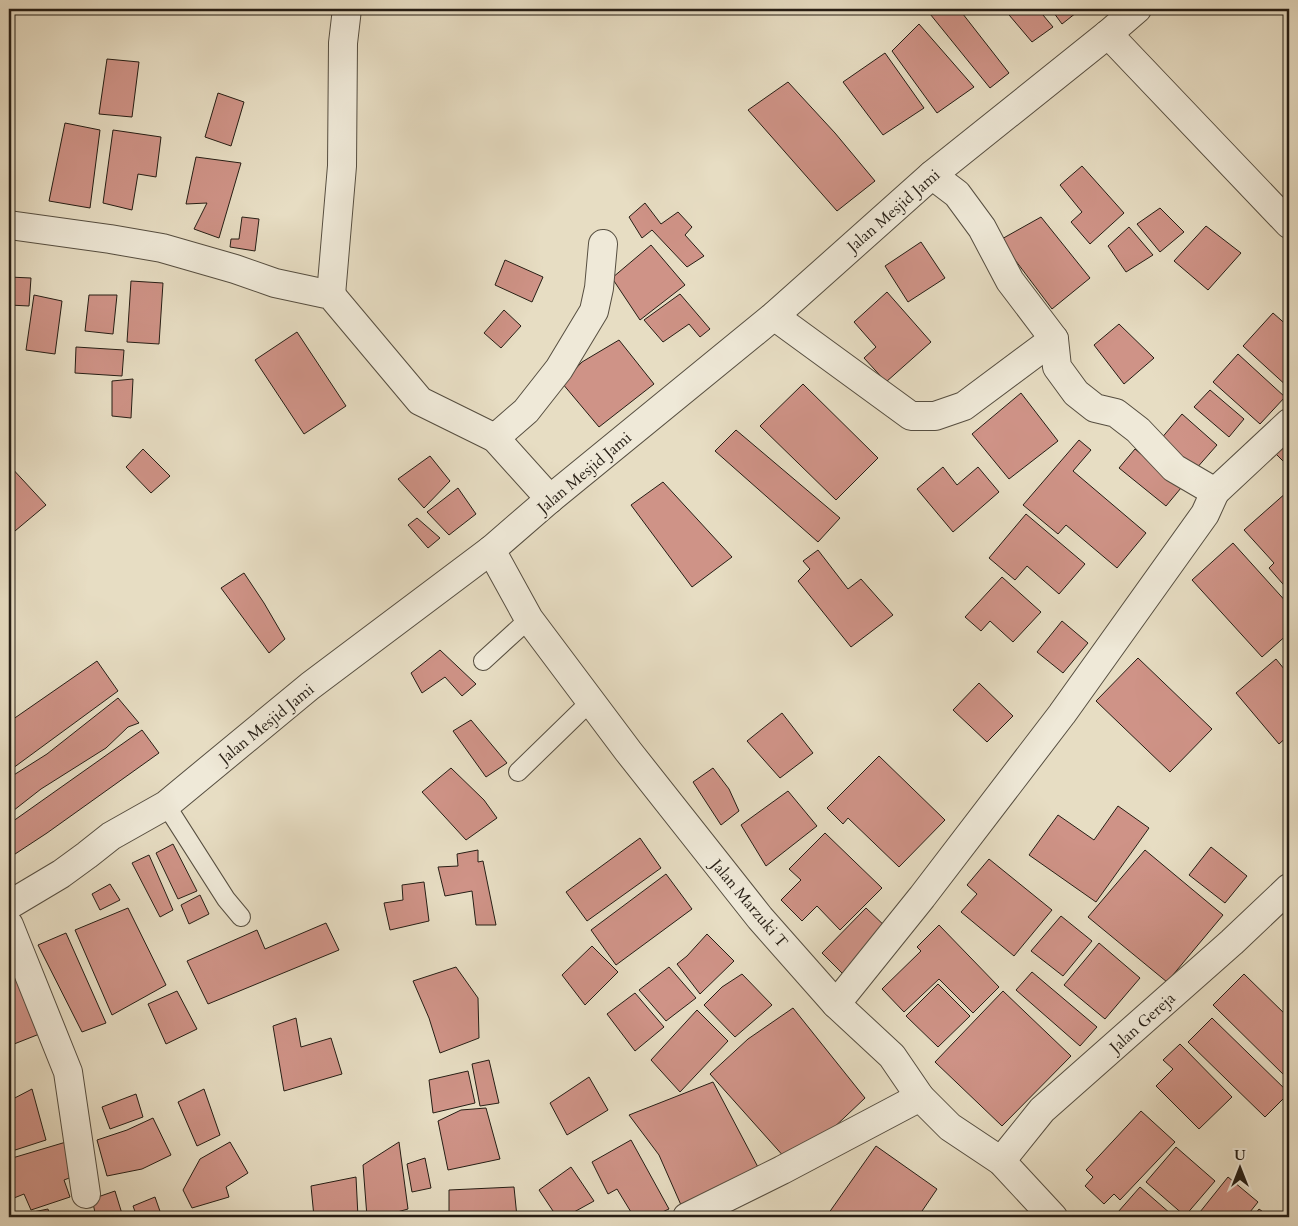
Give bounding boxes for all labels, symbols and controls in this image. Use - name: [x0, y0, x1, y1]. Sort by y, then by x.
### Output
- street label: Jalan Mesjid Jami: [841, 164, 945, 259]
- street label: Jalan Mesjid Jami: [531, 427, 637, 520]
- street label: Jalan Mesjid Jami: [213, 678, 319, 770]
- street label: Jalan Marzuki T: [704, 853, 793, 953]
- street label: Jalan Gereja: [1104, 987, 1180, 1059]
- north arrow: [1216, 1144, 1266, 1194]
- text: U: [1234, 1146, 1246, 1165]

